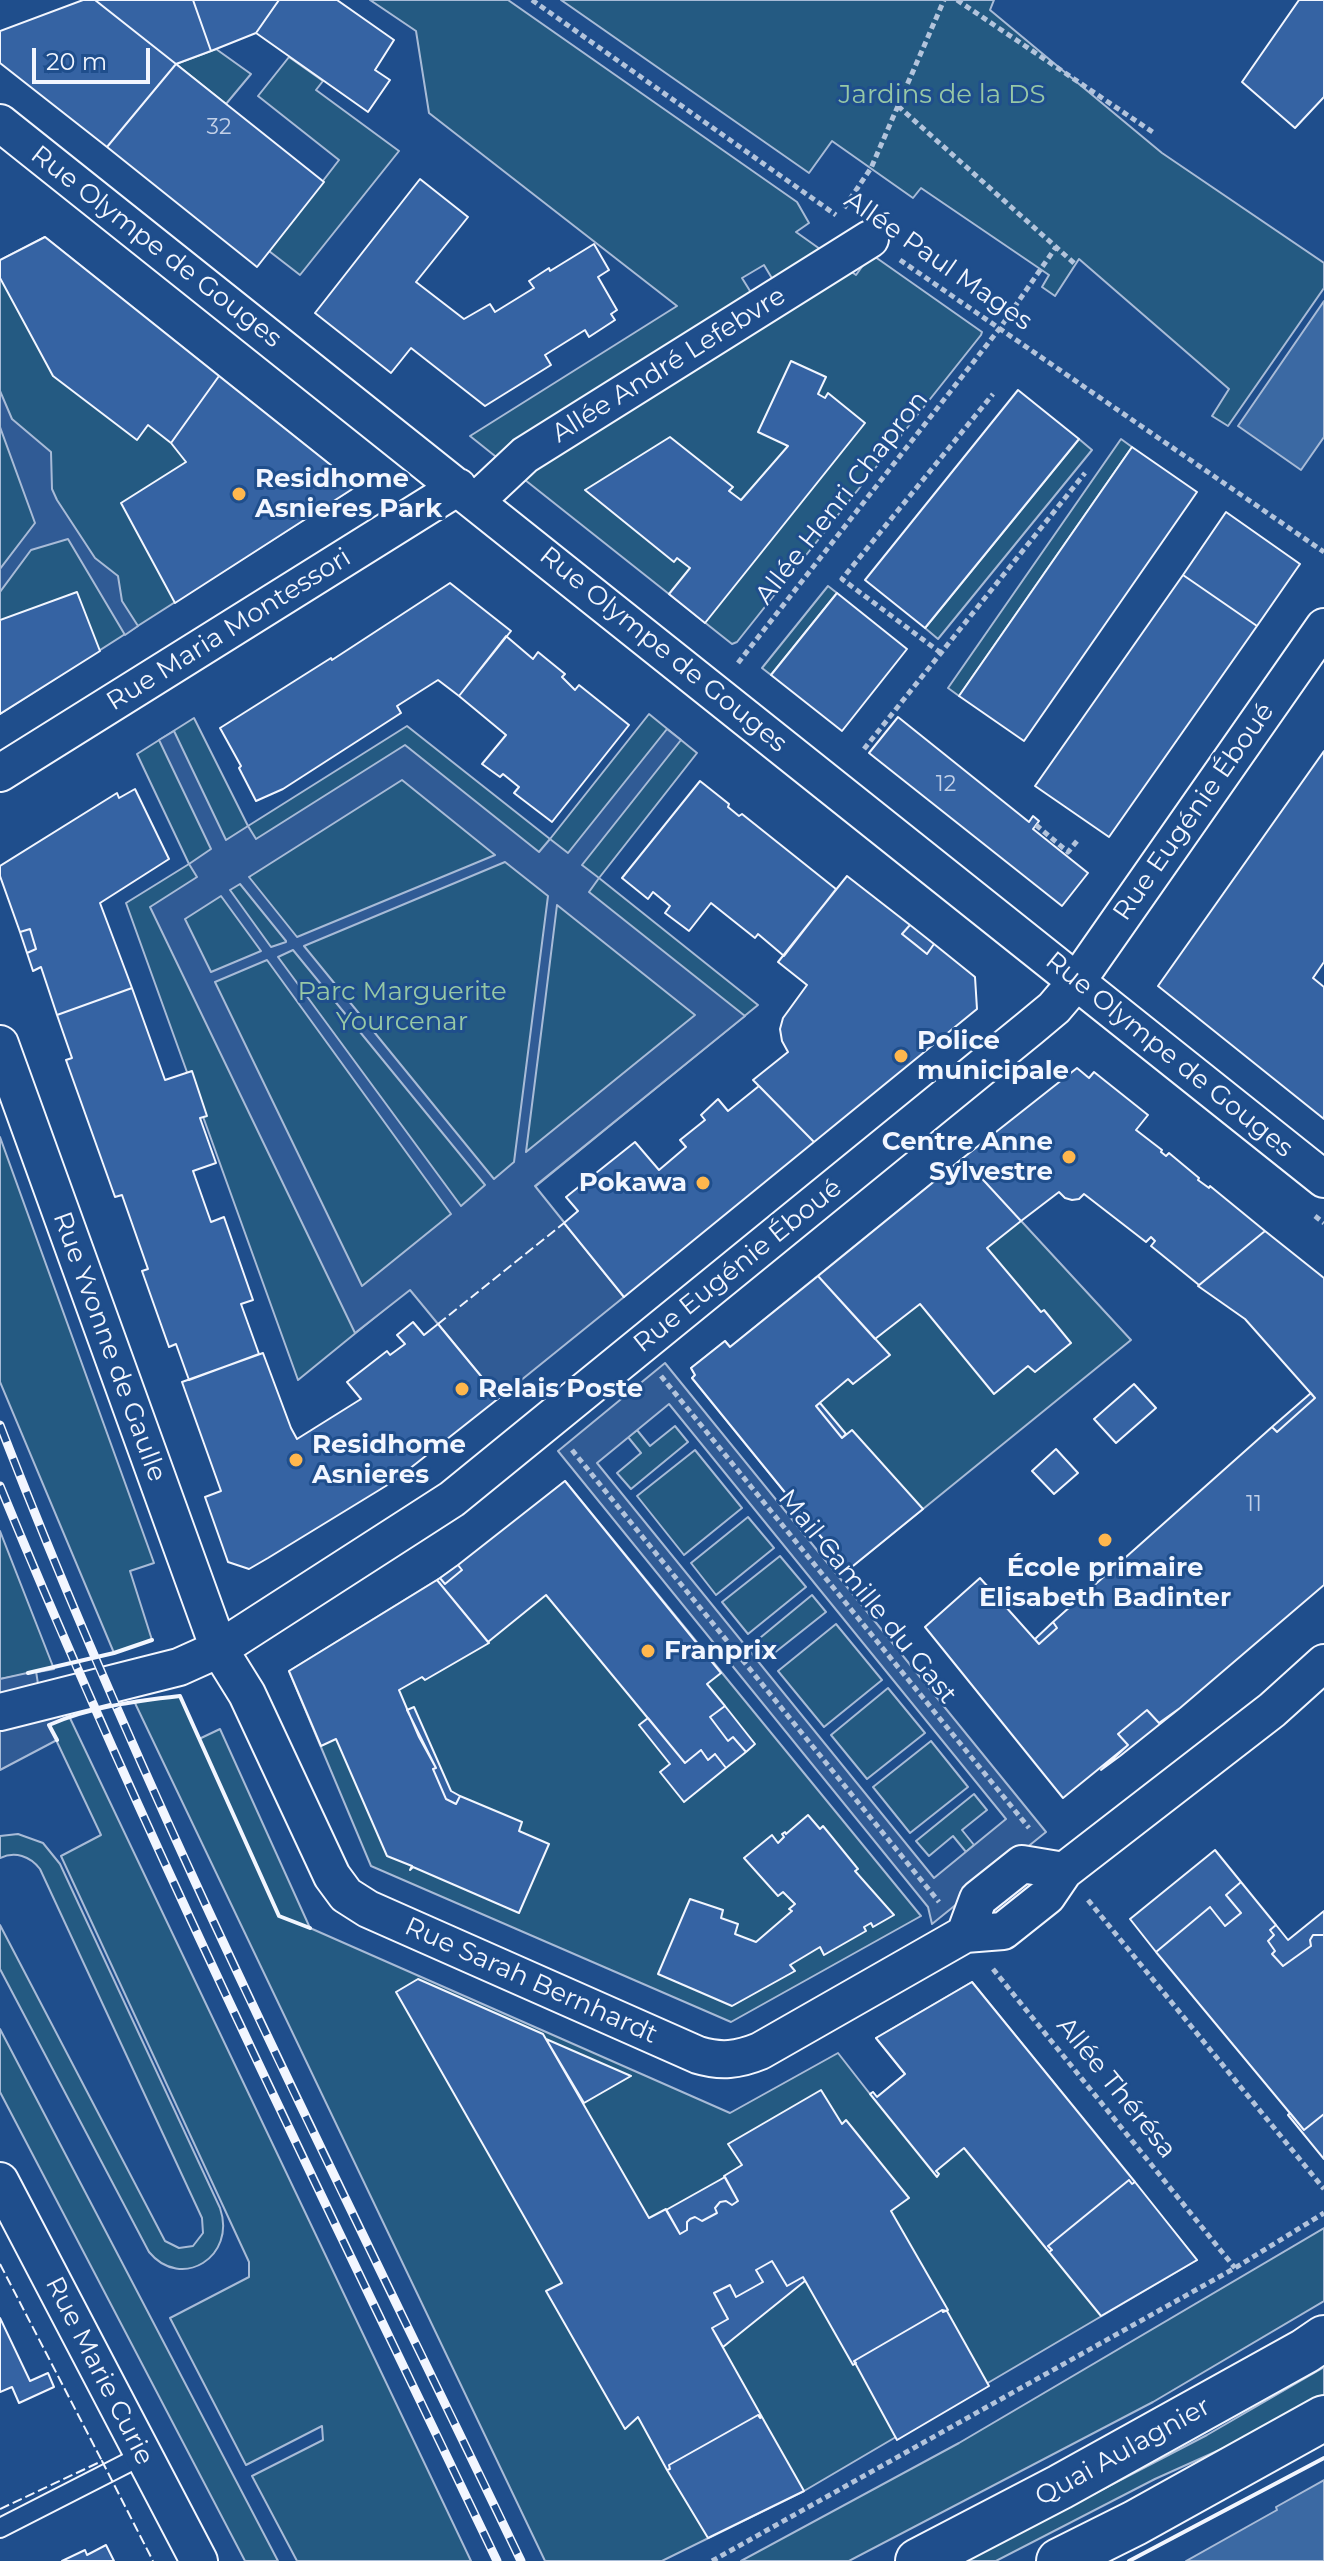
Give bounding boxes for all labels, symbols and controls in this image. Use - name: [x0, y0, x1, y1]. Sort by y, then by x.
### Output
- scale bar: [36, 32, 154, 82]
- text: 20 m: [46, 47, 107, 76]
- park label: Jardins de la DS: [839, 79, 1045, 111]
- house number: 32: [207, 115, 231, 141]
- street label: Rue Olympe de Gouges: [24, 139, 288, 355]
- street label: Allée Paul Mages: [838, 185, 1038, 337]
- street label: Allée André Lefebvre: [546, 280, 792, 450]
- street label: Allée Henri Chapron: [749, 385, 935, 611]
- place label: Residhome Asnieres Park: [255, 463, 442, 524]
- marker: Residhome Asnieres Park: [230, 485, 248, 503]
- street label: Rue Olympe de Gouges: [533, 540, 793, 760]
- street label: Rue Maria Montessori: [101, 542, 357, 718]
- street label: Rue Eugénie Éboué: [1107, 697, 1281, 927]
- house number: 12: [936, 772, 956, 798]
- street label: Rue Olympe de Gouges: [1039, 945, 1299, 1165]
- park label: Parc Marguerite Yourcenar: [297, 976, 507, 1038]
- place label: Police municipale: [917, 1025, 1069, 1086]
- marker: Police municipale: [892, 1047, 910, 1065]
- place label: Centre Anne Sylvestre: [882, 1126, 1053, 1188]
- marker: Centre Anne Sylvestre: [1060, 1148, 1078, 1166]
- place label: Pokawa: [579, 1167, 687, 1199]
- street label: Rue Eugénie Éboué: [628, 1173, 848, 1359]
- marker: Pokawa: [694, 1174, 712, 1192]
- street label: Rue Yvonne de Gaulle: [46, 1208, 172, 1486]
- place label: Relais Poste: [478, 1373, 643, 1405]
- marker: Relais Poste: [453, 1380, 471, 1398]
- place label: Residhome Asnieres: [312, 1429, 466, 1490]
- marker: Residhome Asnieres: [287, 1451, 305, 1469]
- street label: Mail Camille du Gast: [771, 1484, 963, 1710]
- house number: 11: [1246, 1492, 1262, 1518]
- marker: École primaire Elisabeth Badinter: [1096, 1531, 1114, 1549]
- place label: École primaire Elisabeth Badinter: [979, 1552, 1231, 1614]
- place label: Franprix: [664, 1635, 777, 1667]
- marker: Franprix: [639, 1642, 657, 1660]
- street label: Rue Sarah Bernhardt: [400, 1911, 662, 2051]
- street label: Allée Thérésa: [1049, 2011, 1183, 2165]
- street label: Rue Marie Curie: [38, 2272, 160, 2470]
- street label: Quai Aulagnier: [1030, 2391, 1216, 2513]

